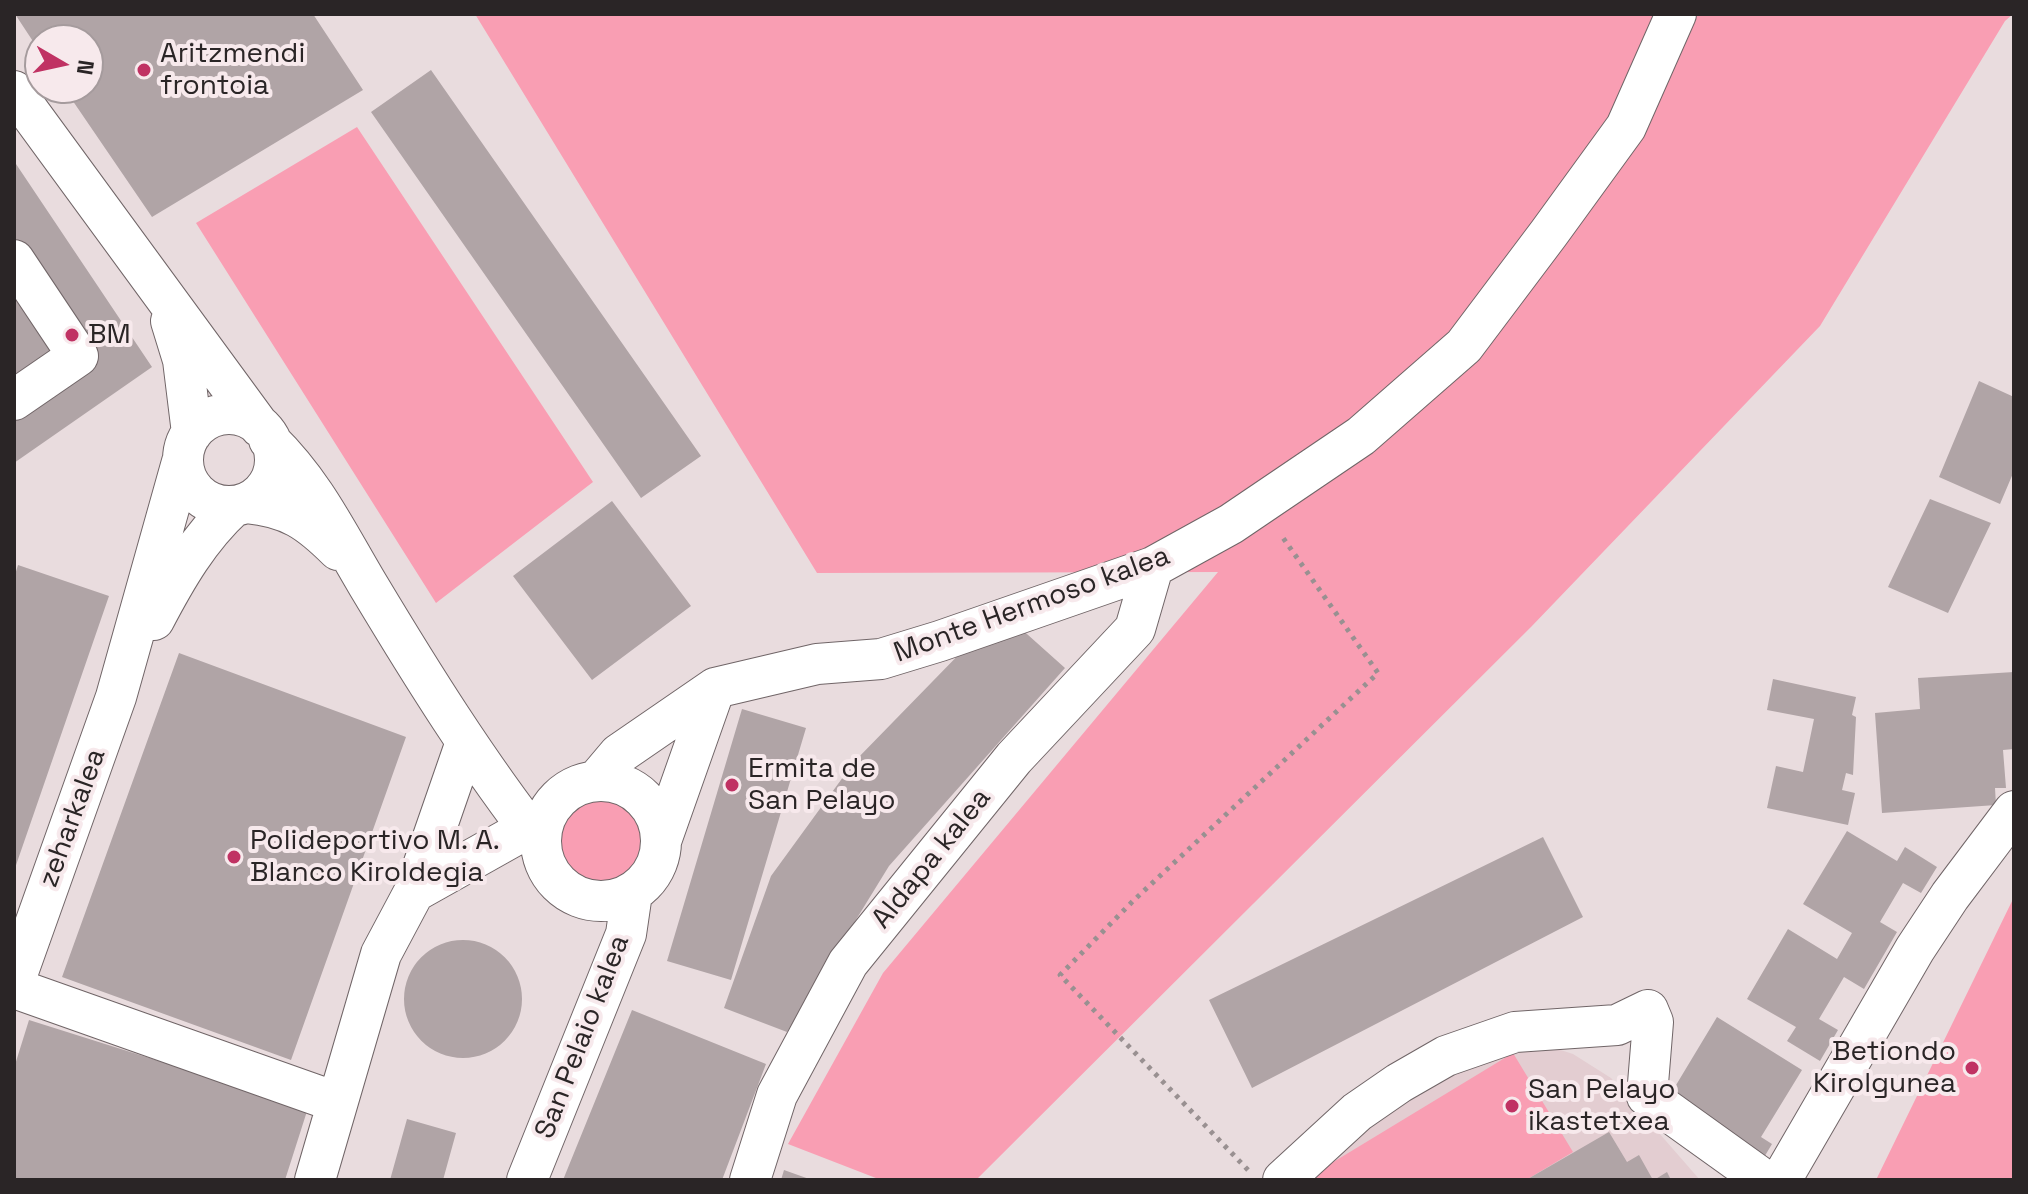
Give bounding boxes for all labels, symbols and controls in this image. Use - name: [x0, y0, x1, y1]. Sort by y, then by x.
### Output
- north arrow: [24, 24, 104, 104]
- place label: Aritzmendi frontoia: [160, 37, 305, 103]
- text: N: [71, 58, 101, 77]
- marker: Aritzmendi frontoia: [135, 61, 153, 79]
- place label: BM: [88, 318, 131, 352]
- marker: BM: [63, 326, 81, 344]
- street label: Monte Hermoso kalea: [890, 539, 1174, 671]
- street label: zeharkalea: [32, 744, 114, 892]
- place label: Ermita de San Pelayo: [748, 752, 896, 818]
- marker: Ermita de San Pelayo: [723, 776, 741, 794]
- street label: Aldapa kalea: [865, 782, 999, 936]
- place label: Polideportivo M. A. Blanco Kiroldegia: [250, 824, 500, 890]
- marker: Polideportivo M. A. Blanco Kiroldegia: [225, 848, 243, 866]
- street label: San Pelaio kalea: [529, 930, 637, 1144]
- place label: Betiondo Kirolgunea: [1813, 1035, 1956, 1101]
- marker: Betiondo Kirolgunea: [1963, 1059, 1981, 1077]
- place label: San Pelayo ikastetxea: [1528, 1073, 1676, 1139]
- marker: San Pelayo ikastetxea: [1503, 1097, 1521, 1115]

